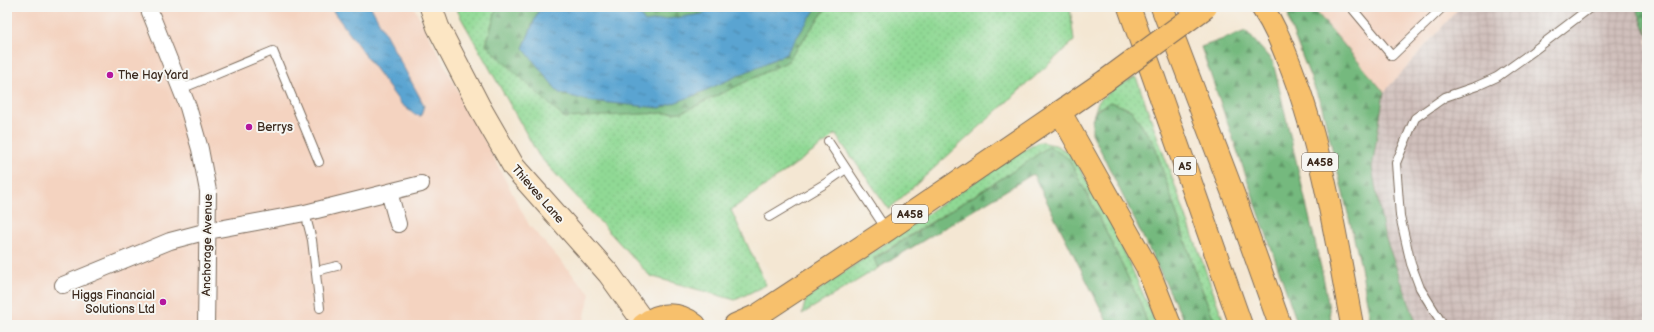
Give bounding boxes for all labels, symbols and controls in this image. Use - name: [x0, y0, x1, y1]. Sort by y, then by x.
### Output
- place label: The Hay Yard: [118, 68, 188, 83]
- marker: The Hay Yard: [105, 70, 115, 80]
- place label: Berrys: [257, 120, 293, 135]
- marker: Berrys: [244, 122, 254, 132]
- road number: A458: [1302, 153, 1338, 171]
- road number: A5: [1174, 157, 1196, 175]
- street label: Thieves Lane: [508, 162, 567, 227]
- street label: Anchorage Avenue: [199, 194, 216, 296]
- road number: A458: [892, 205, 928, 223]
- place label: Higgs Financial Solutions Ltd: [71, 288, 155, 317]
- marker: Higgs Financial Solutions Ltd: [158, 297, 168, 307]

